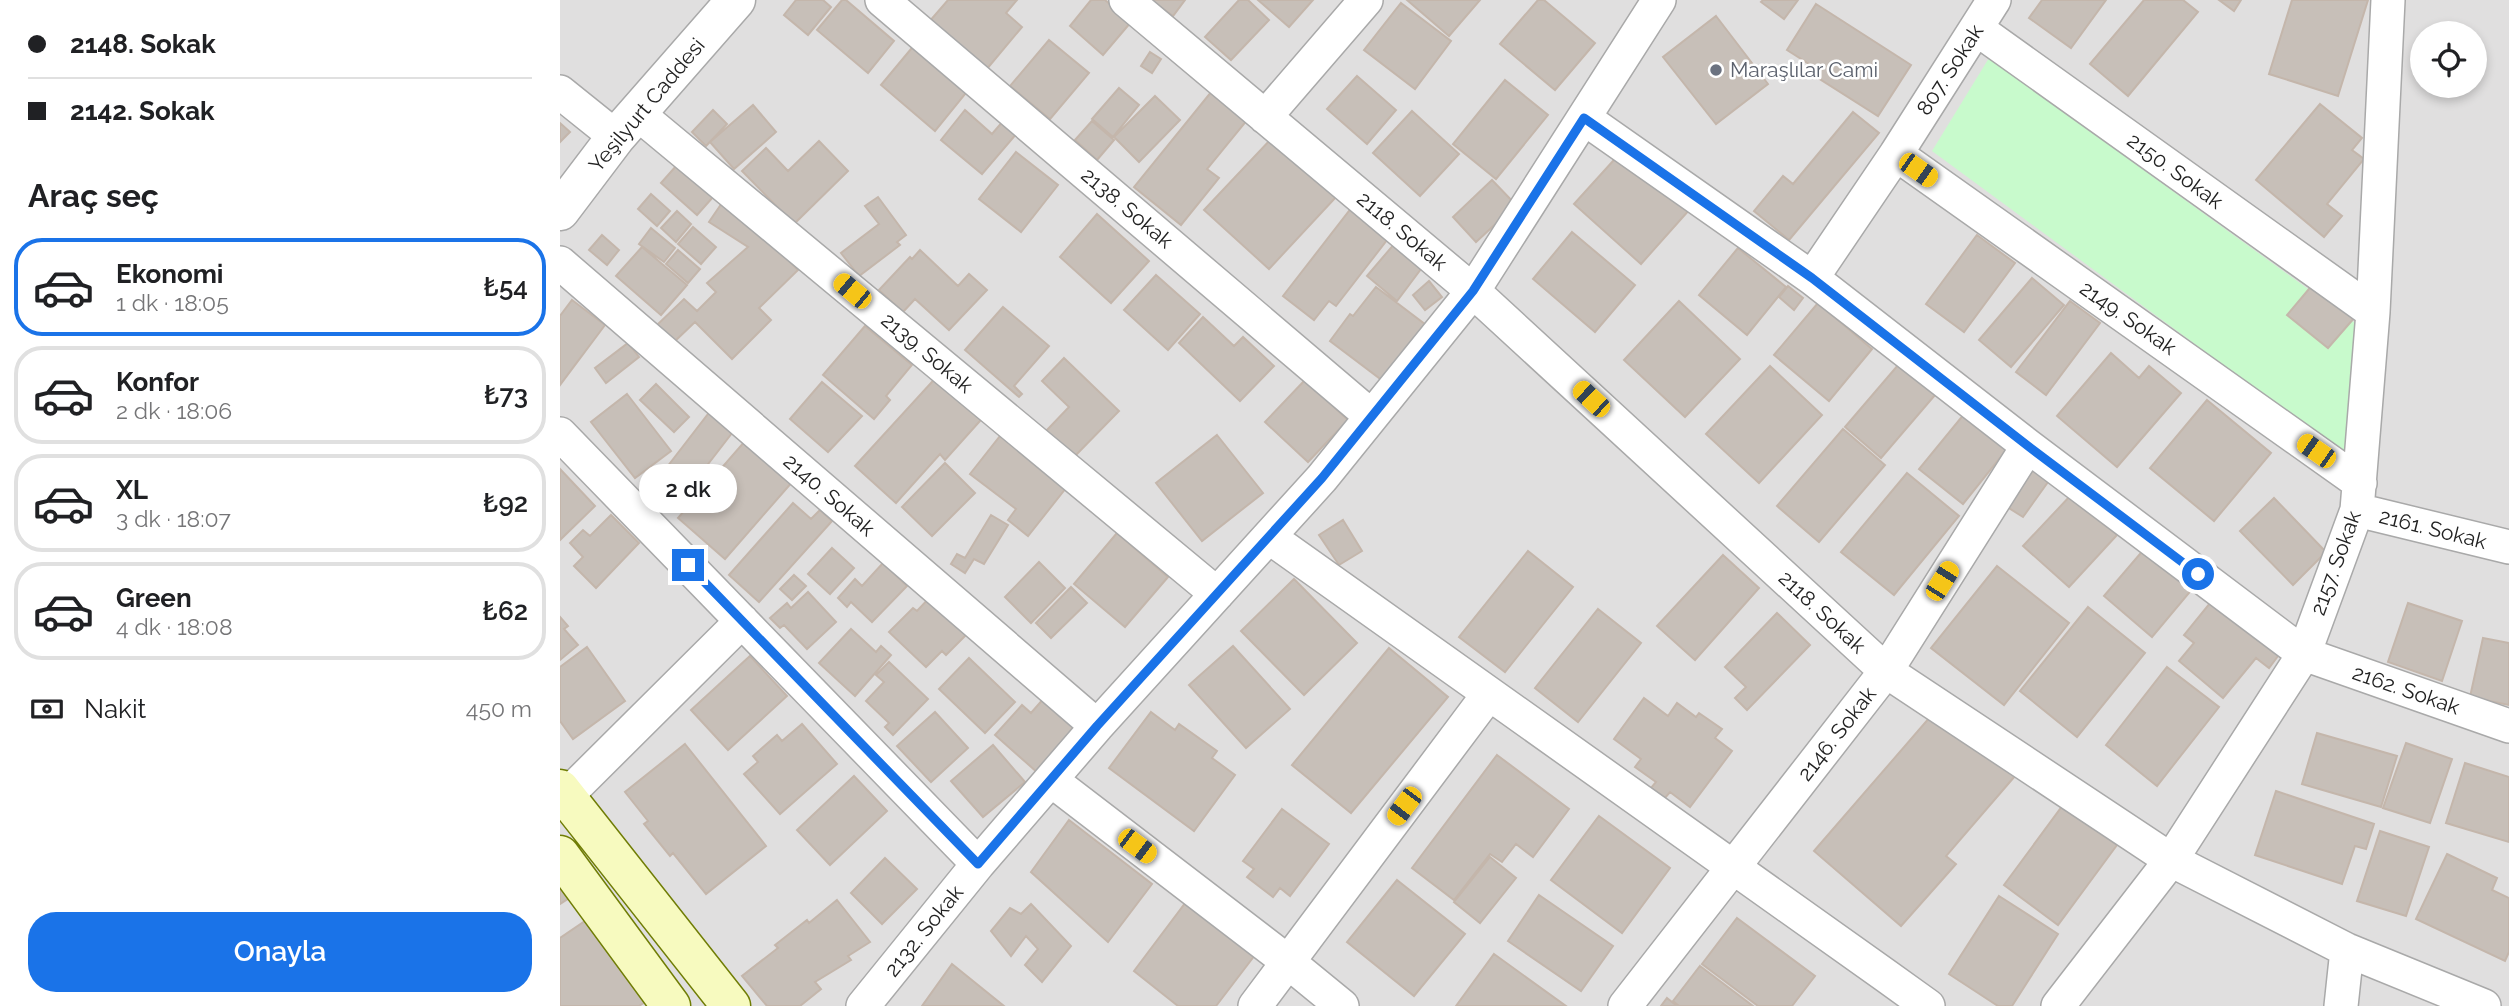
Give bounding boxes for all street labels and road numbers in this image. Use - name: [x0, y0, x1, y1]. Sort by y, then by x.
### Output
- street label: 807. Sokak: [1911, 20, 1988, 120]
- street label: Yeşilyurt Caddesi: [583, 33, 710, 177]
- street label: 2150. Sokak: [2122, 127, 2228, 214]
- street label: 2138. Sokak: [1076, 162, 1178, 253]
- street label: 2118. Sokak: [1352, 186, 1452, 275]
- street label: 2149. Sokak: [2075, 275, 2181, 360]
- street label: 2139. Sokak: [877, 307, 978, 398]
- street label: 2140. Sokak: [779, 448, 880, 541]
- street label: 2161. Sokak: [2377, 503, 2489, 554]
- street label: 2157. Sokak: [2305, 507, 2366, 619]
- street label: 2118. Sokak: [1774, 565, 1871, 658]
- street label: 2162. Sokak: [2349, 660, 2463, 720]
- street label: 2146. Sokak: [1792, 682, 1881, 786]
- street label: 2132. Sokak: [879, 880, 968, 981]

